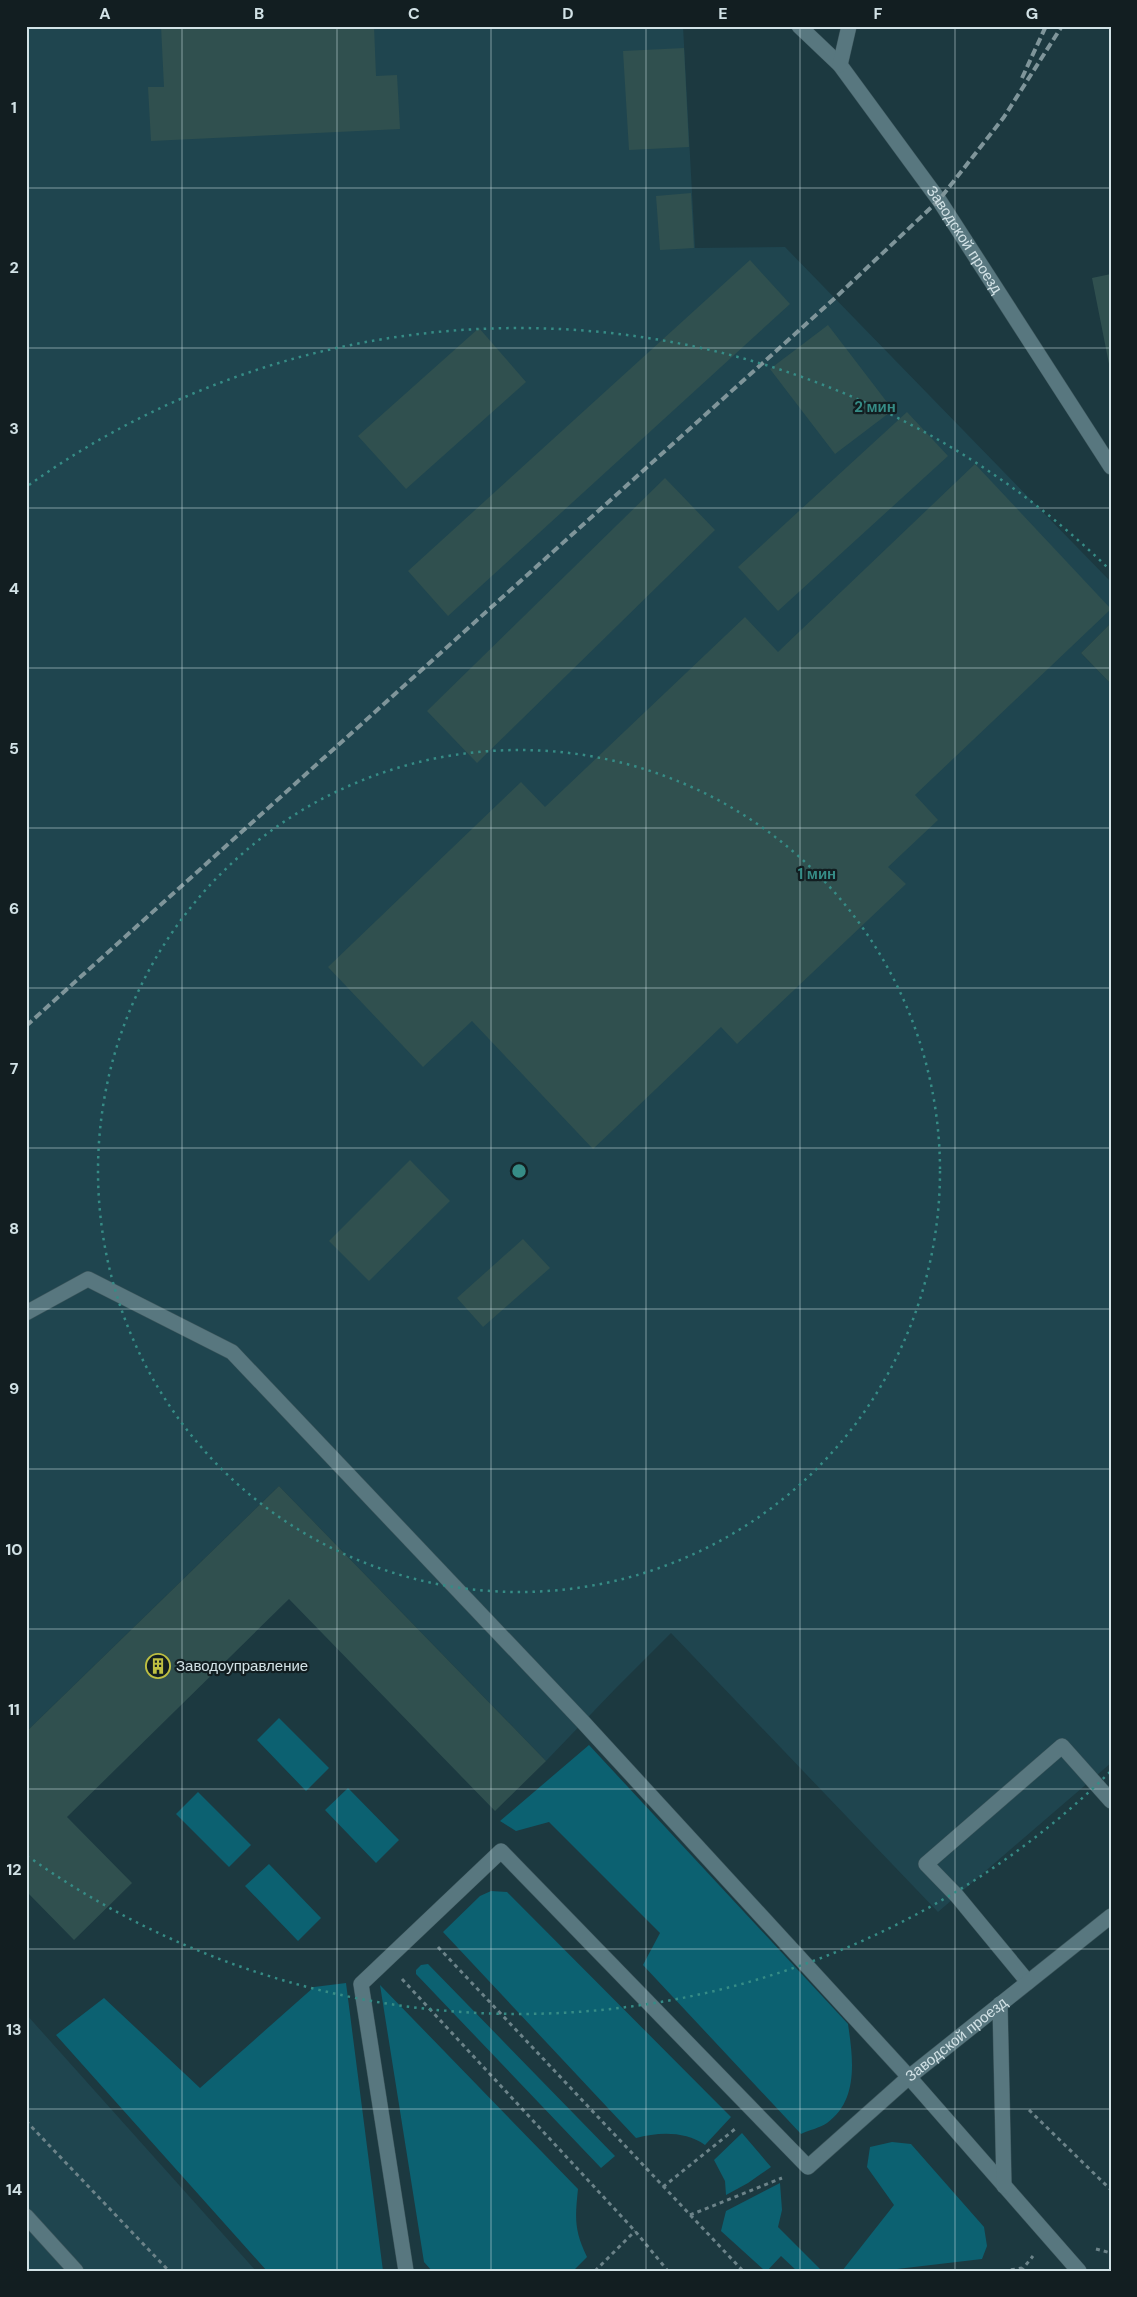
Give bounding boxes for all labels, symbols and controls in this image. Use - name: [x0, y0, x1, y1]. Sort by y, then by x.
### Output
- text: A: [99, 3, 111, 24]
- text: B: [254, 3, 264, 24]
- text: C: [408, 3, 420, 24]
- text: D: [562, 3, 574, 24]
- text: E: [718, 3, 728, 24]
- text: F: [874, 3, 883, 24]
- text: G: [1026, 3, 1038, 24]
- text: 1: [11, 97, 17, 118]
- street label: Заводской проезд: [922, 182, 1007, 298]
- text: 2: [9, 257, 19, 278]
- text: 2 мин: [854, 397, 896, 417]
- text: 3: [9, 418, 19, 439]
- text: 4: [9, 578, 19, 599]
- text: 5: [9, 738, 19, 759]
- text: 1 мин: [798, 864, 836, 884]
- text: 6: [9, 898, 19, 919]
- text: 7: [10, 1058, 19, 1079]
- centre of rings: [510, 1162, 528, 1180]
- text: 8: [9, 1218, 19, 1239]
- text: 9: [9, 1378, 19, 1399]
- text: 10: [5, 1539, 23, 1560]
- building icon: Заводоуправление: [145, 1653, 171, 1679]
- place label: Заводоуправление: [176, 1656, 308, 1676]
- text: 11: [8, 1699, 20, 1720]
- text: 12: [6, 1859, 22, 1880]
- street label: Заводской проезд: [901, 1992, 1012, 2086]
- text: 13: [6, 2019, 22, 2040]
- text: 14: [6, 2179, 22, 2200]

